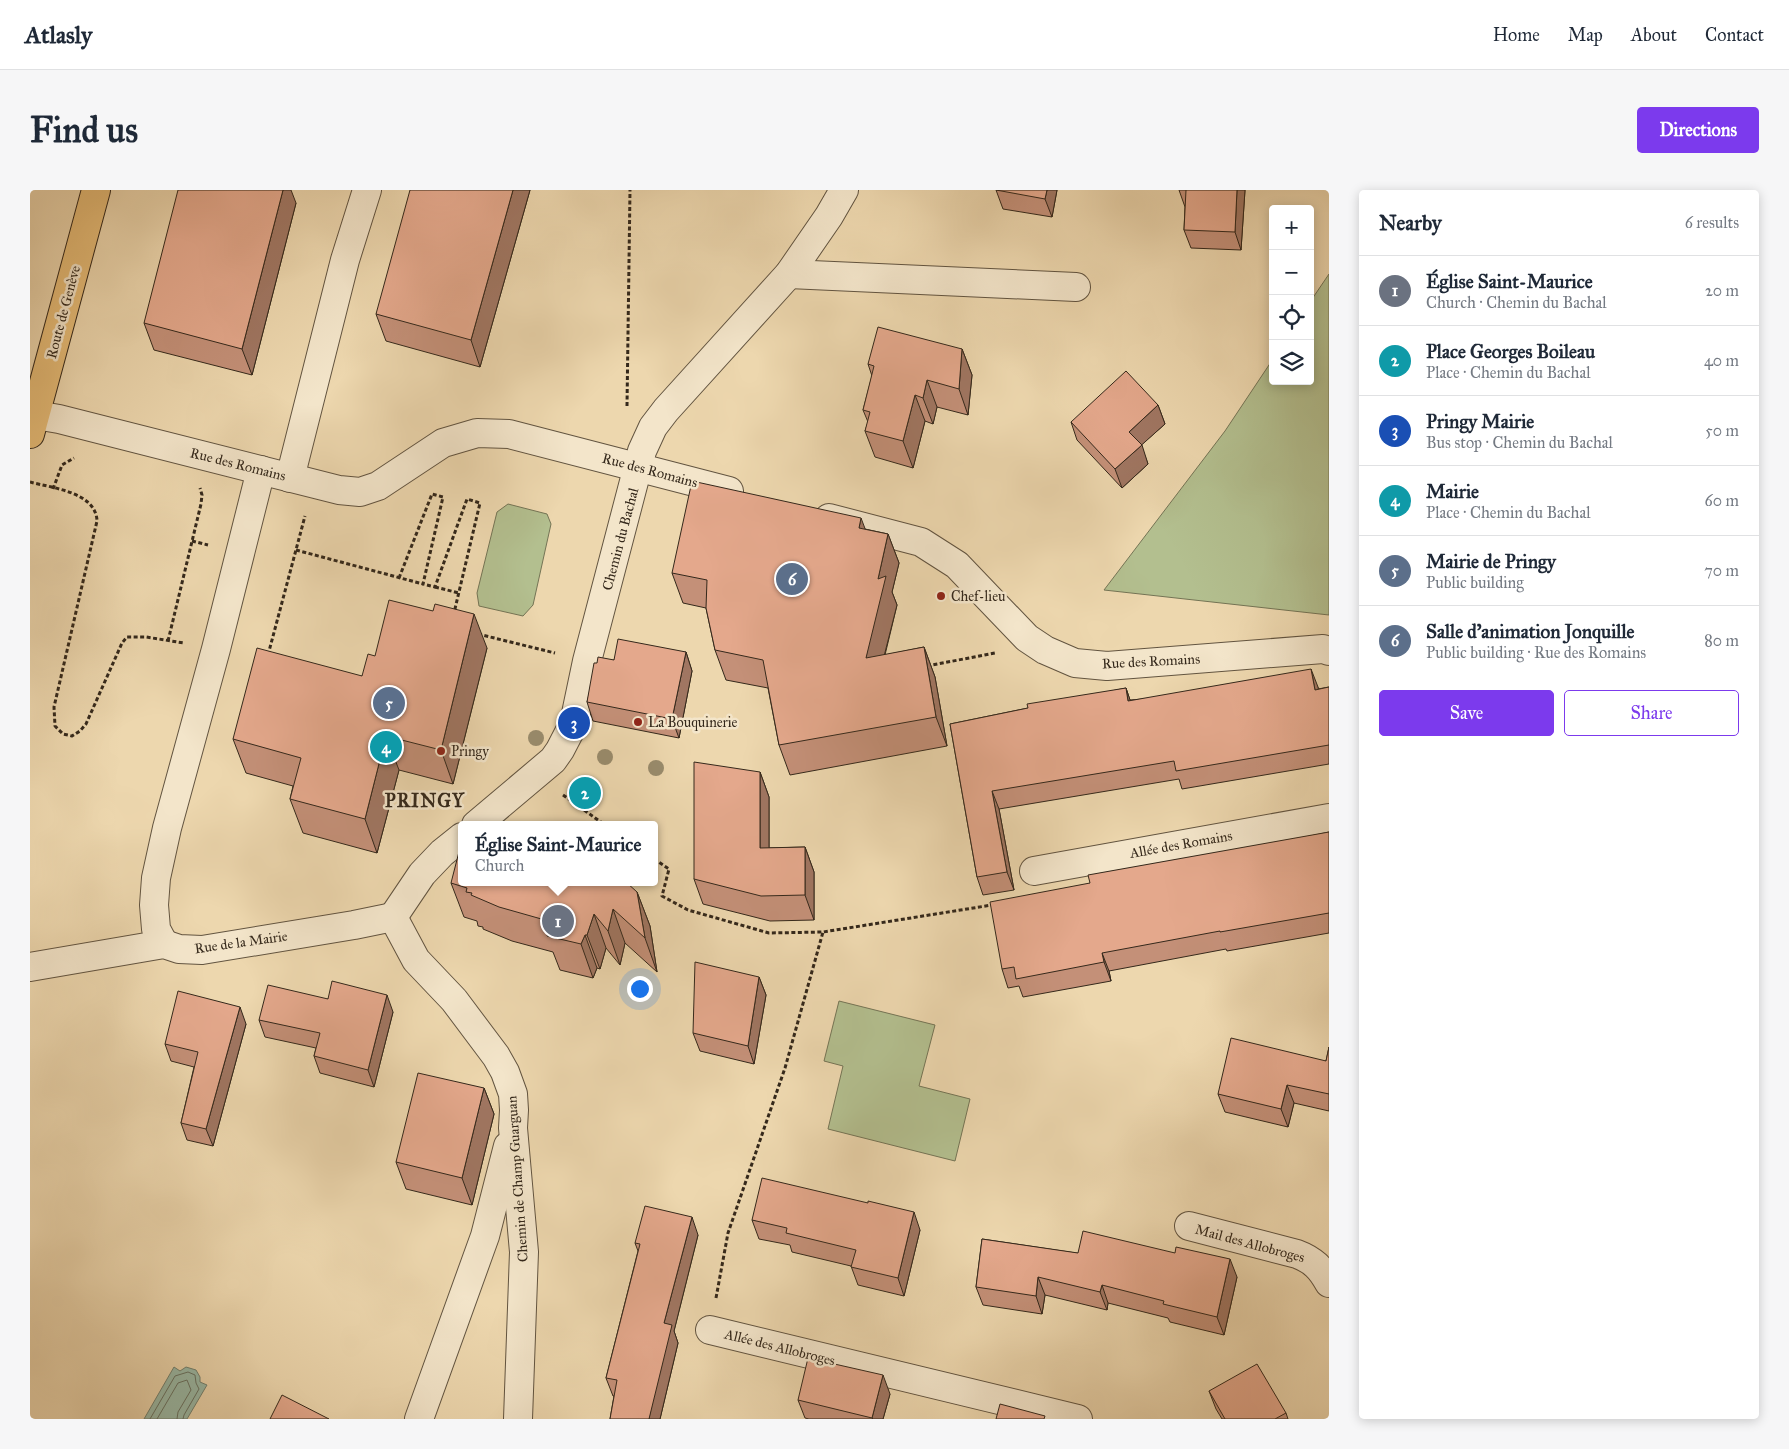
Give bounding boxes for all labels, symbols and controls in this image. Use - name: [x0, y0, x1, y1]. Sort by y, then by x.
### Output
- text: Atlasly: [25, 20, 92, 50]
- text: Home: [1493, 24, 1540, 46]
- text: Map: [1568, 24, 1603, 46]
- text: About: [1631, 24, 1677, 46]
- text: Contact: [1705, 24, 1764, 46]
- button: Directions: [1637, 107, 1759, 153]
- text: Find us: [30, 109, 138, 152]
- map controls: [1269, 205, 1314, 385]
- button: +: [1269, 205, 1314, 250]
- text: Nearby: [1379, 210, 1442, 236]
- text: 6 results: [1685, 213, 1739, 232]
- button: −: [1269, 250, 1314, 295]
- street label: Route de Genève: [43, 263, 84, 361]
- text: Église Saint-Maurice: [1426, 270, 1593, 293]
- text: 1: [1392, 281, 1398, 300]
- text: 20 m: [1705, 281, 1739, 300]
- text: Church · Chemin du Bachal: [1426, 293, 1607, 312]
- button: locate: [1269, 295, 1314, 340]
- button: layers: [1269, 340, 1314, 385]
- text: Place Georges Boileau: [1426, 340, 1595, 363]
- text: 2: [1391, 351, 1399, 370]
- text: 40 m: [1704, 351, 1739, 370]
- text: Place · Chemin du Bachal: [1426, 363, 1590, 382]
- text: Pringy Mairie: [1426, 410, 1534, 433]
- text: 3: [1392, 421, 1398, 440]
- text: 50 m: [1705, 421, 1739, 440]
- text: Bus stop · Chemin du Bachal: [1426, 433, 1613, 452]
- street label: Rue des Romains: [188, 444, 288, 485]
- street label: Rue des Romains: [600, 450, 699, 491]
- text: Mairie: [1426, 480, 1479, 503]
- street label: Chemin du Bachal: [599, 486, 642, 592]
- text: 4: [1391, 491, 1399, 510]
- text: 60 m: [1705, 491, 1739, 510]
- text: Place · Chemin du Bachal: [1426, 503, 1590, 522]
- text: Mairie de Pringy: [1426, 550, 1556, 573]
- pin: 6: [776, 560, 808, 598]
- text: 5: [1391, 561, 1399, 580]
- text: 70 m: [1704, 561, 1739, 580]
- text: Public building: [1426, 573, 1524, 592]
- place label: Chef-lieu: [951, 588, 1006, 605]
- marker: Chef-lieu: [935, 590, 947, 602]
- text: Salle d'animation Jonquille: [1426, 620, 1635, 643]
- text: 6: [1391, 631, 1399, 650]
- text: 80 m: [1704, 631, 1739, 650]
- text: Public building · Rue des Romains: [1426, 643, 1646, 662]
- street label: Rue des Romains: [1102, 650, 1200, 673]
- pin: 5: [373, 684, 405, 722]
- button: Save: [1379, 690, 1554, 736]
- button: Share: [1564, 690, 1739, 736]
- pin: 3: [558, 704, 590, 742]
- place label: La Bouquinerie: [648, 714, 738, 732]
- marker: La Bouquinerie: [632, 716, 644, 728]
- pin: 4: [370, 728, 402, 766]
- place label: Pringy: [451, 743, 489, 760]
- marker: Pringy: [435, 745, 447, 757]
- pin: 2: [569, 774, 601, 812]
- district label: PRINGY: [385, 789, 465, 812]
- popup: [458, 821, 658, 886]
- street label: Allée des Romains: [1128, 827, 1234, 862]
- text: Église Saint-Maurice: [475, 833, 641, 856]
- text: Church: [475, 856, 525, 875]
- pin: 1: [542, 902, 574, 940]
- street label: Rue de la Mairie: [193, 928, 289, 957]
- your location: [627, 976, 653, 1002]
- street label: Chemin de Champ Guarguan: [503, 1095, 532, 1263]
- street label: Mail des Allobroges: [1193, 1221, 1306, 1266]
- street label: Allée des Allobroges: [722, 1325, 837, 1369]

